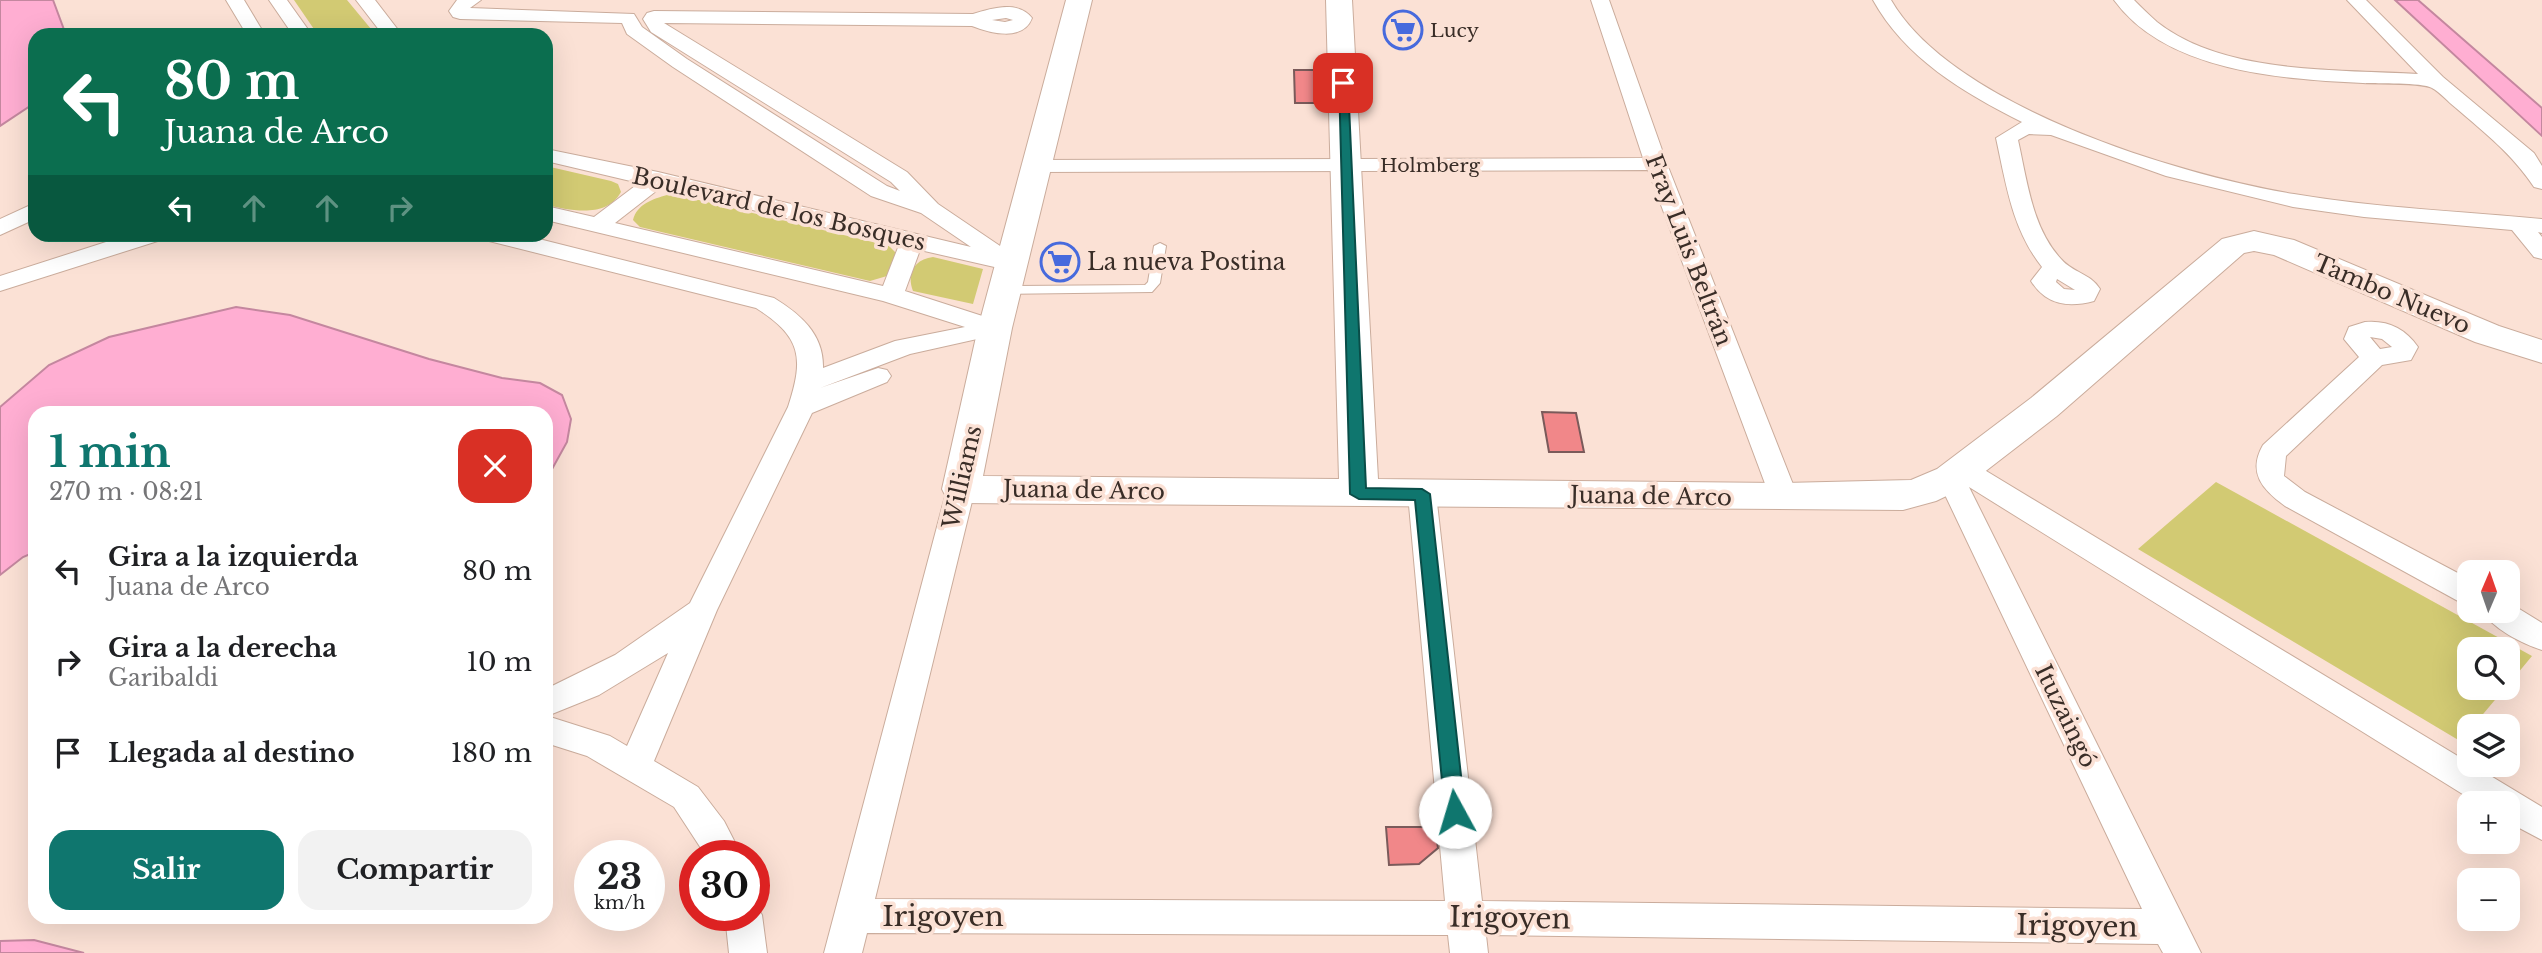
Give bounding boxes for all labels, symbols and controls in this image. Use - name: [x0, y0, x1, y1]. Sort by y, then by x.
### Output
- supermarket icon: Lucy: [1382, 9, 1424, 51]
- place label: Lucy: [1430, 19, 1479, 42]
- text: 80 m: [164, 51, 299, 112]
- pin: [1313, 53, 1373, 113]
- icon: left: [49, 56, 140, 147]
- icon: arrive: [1324, 64, 1362, 102]
- text: Juana de Arco: [164, 112, 389, 152]
- street label: Fray Luis Beltrán: [1640, 150, 1738, 350]
- street label: Holmberg: [1380, 154, 1481, 177]
- street label: Boulevard de los Bosques: [630, 162, 928, 256]
- icon: left: [162, 189, 200, 227]
- icon: ahead: [235, 189, 273, 227]
- icon: ahead: [308, 189, 346, 227]
- icon: right: [381, 189, 419, 227]
- supermarket icon: La nueva Postina: [1039, 241, 1081, 283]
- place label: La nueva Postina: [1087, 248, 1286, 276]
- street label: Tambo Nuevo: [2310, 248, 2474, 340]
- street label: Williams: [936, 423, 987, 532]
- text: 1 min: [49, 426, 171, 478]
- button: close: [458, 429, 532, 503]
- street label: Juana de Arco: [1000, 475, 1165, 505]
- text: 270 m · 08:21: [49, 478, 204, 506]
- street label: Juana de Arco: [1567, 481, 1732, 511]
- text: Gira a la izquierda: [108, 541, 358, 573]
- icon: left: [49, 552, 87, 590]
- text: 80 m: [462, 555, 532, 587]
- north arrow: [2457, 560, 2520, 623]
- map controls: [2457, 560, 2520, 931]
- text: Juana de Arco: [108, 573, 270, 601]
- text: Gira a la derecha: [108, 632, 337, 664]
- button: search: [2457, 637, 2520, 700]
- icon: right: [49, 643, 87, 681]
- text: 10 m: [466, 646, 532, 678]
- street label: Ituzaingó: [2029, 660, 2103, 772]
- text: Garibaldi: [108, 664, 218, 692]
- button: layers: [2457, 714, 2520, 777]
- icon: arrive: [49, 734, 87, 772]
- text: Llegada al destino: [108, 737, 355, 769]
- text: 180 m: [451, 737, 532, 769]
- position arrow: [1418, 775, 1492, 849]
- button: +: [2457, 791, 2520, 854]
- button: Salir: [49, 830, 284, 910]
- button: Compartir: [298, 830, 532, 910]
- speed limit sign: 30: [679, 840, 770, 931]
- text: 23: [597, 855, 642, 898]
- button: −: [2457, 868, 2520, 931]
- text: km/h: [594, 892, 645, 914]
- street label: Irigoyen: [882, 899, 1004, 934]
- street label: Irigoyen: [1449, 899, 1571, 937]
- street label: Irigoyen: [2016, 907, 2138, 945]

